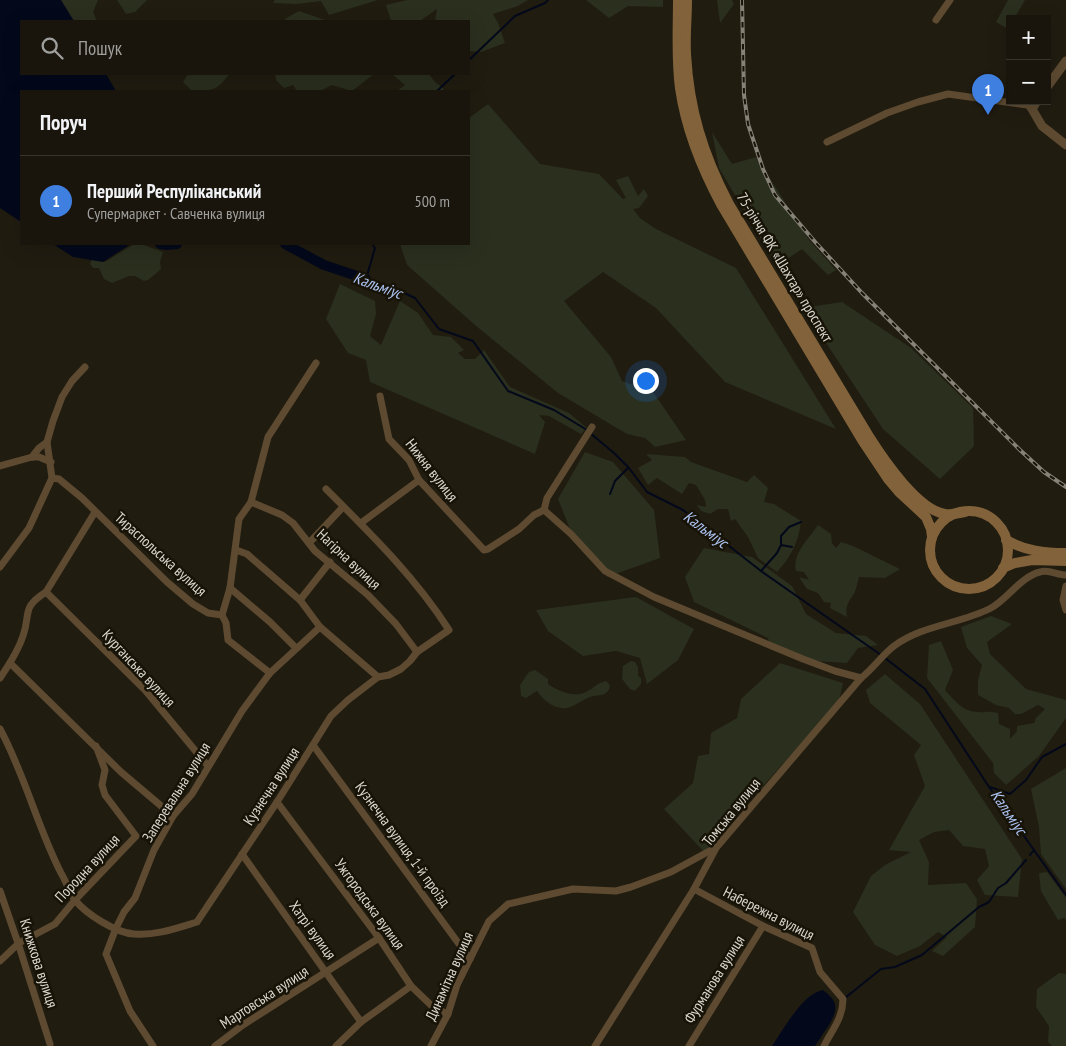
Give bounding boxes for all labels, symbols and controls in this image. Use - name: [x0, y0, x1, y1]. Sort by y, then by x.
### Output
- map controls: [1006, 15, 1051, 105]
- button: +: [1006, 15, 1051, 60]
- search box: [20, 20, 470, 75]
- icon: search: [38, 34, 66, 62]
- text: Пошук: [78, 36, 122, 60]
- button: −: [1006, 60, 1051, 105]
- pin: 1: [972, 74, 1004, 115]
- text: Поруч: [40, 109, 87, 136]
- text: Перший Респуліканський: [87, 179, 261, 203]
- street label: 75-річчя ФК «Шахтар» проспект: [733, 189, 837, 346]
- text: 1: [52, 191, 60, 211]
- text: 500 m: [415, 191, 450, 211]
- text: Супермаркет · Савченка вулиця: [87, 203, 265, 223]
- water label: Кальміус: [351, 267, 407, 304]
- your location: [633, 368, 659, 394]
- street label: Нижня вулиця: [401, 435, 463, 505]
- water label: Кальміус: [680, 506, 734, 554]
- street label: Тираспольська вулиця: [111, 508, 211, 600]
- street label: Нагірна вулиця: [313, 525, 385, 594]
- street label: Курганська вулиця: [98, 625, 180, 711]
- street label: Заперевальна вулиця: [138, 738, 214, 845]
- street label: Кузнечна вулиця: [239, 743, 303, 829]
- street label: Томська вулиця: [698, 774, 764, 850]
- street label: Кузнечна вулиця, 1-й проїзд: [351, 778, 455, 911]
- water label: Кальміус: [987, 786, 1033, 840]
- street label: Породна вулиця: [51, 830, 123, 906]
- street label: Ужгородська вулиця: [331, 855, 409, 953]
- street label: Набережна вулиця: [720, 882, 818, 944]
- street label: Хатрі вулиця: [285, 897, 341, 963]
- street label: Книжкова вулиця: [16, 916, 62, 1010]
- street label: Динамітна вулиця: [421, 928, 477, 1023]
- street label: Фурманова вулиця: [679, 931, 749, 1027]
- street label: Мартовська вулиця: [216, 961, 312, 1033]

